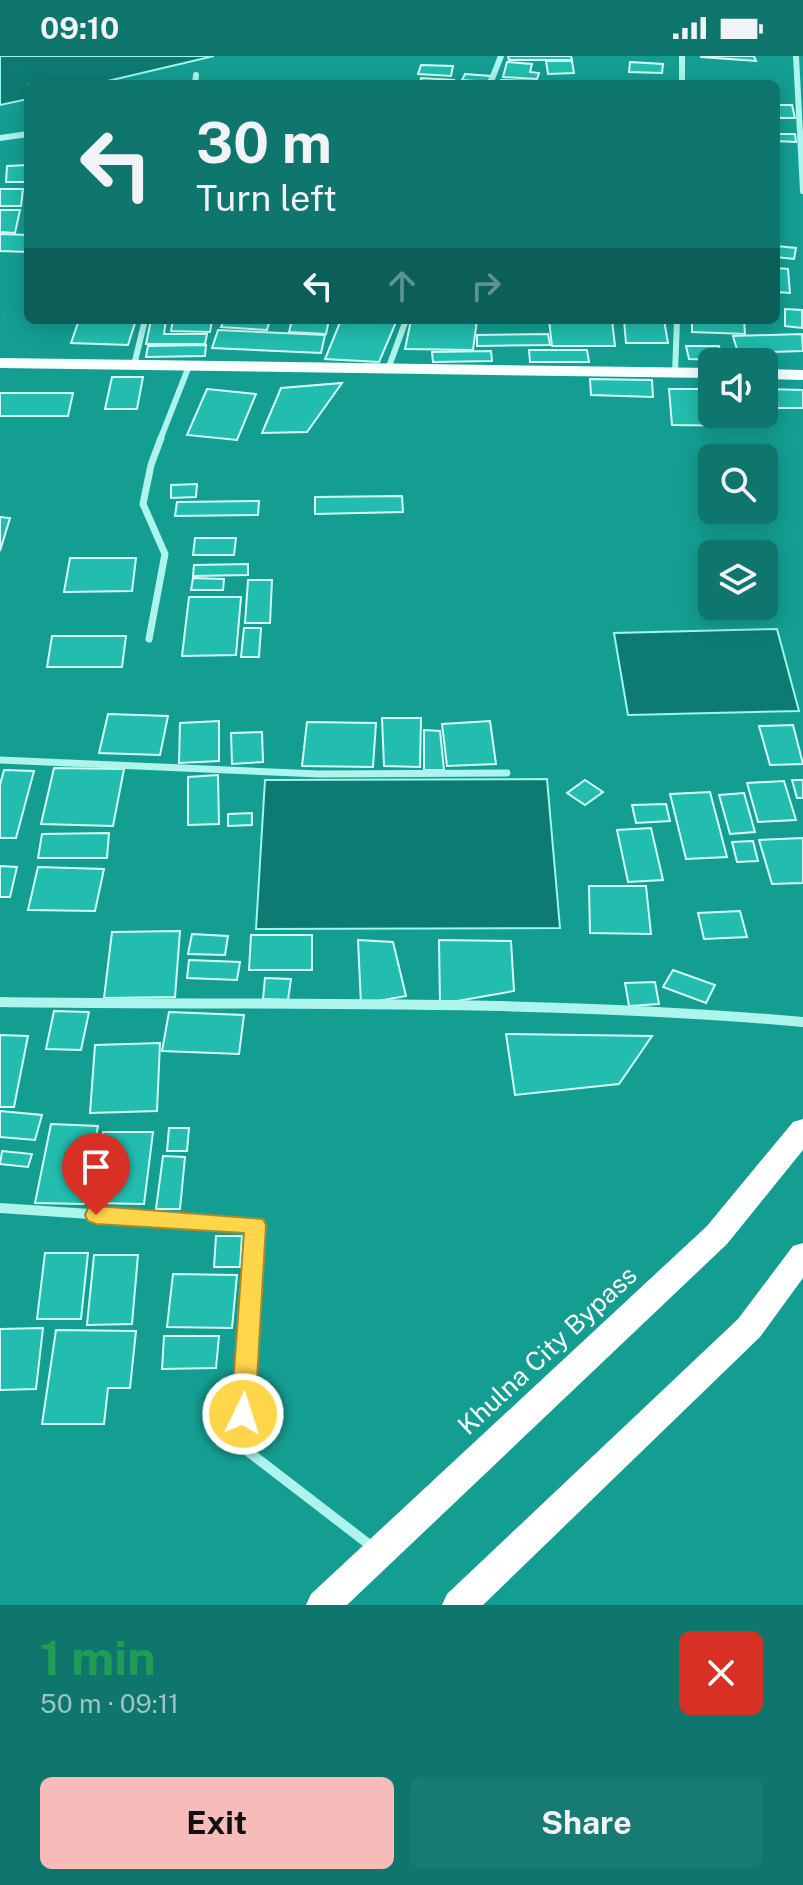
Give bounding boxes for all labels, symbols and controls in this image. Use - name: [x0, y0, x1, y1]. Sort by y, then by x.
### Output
- text: 09:10: [40, 10, 119, 46]
- text: 30 m: [196, 110, 332, 176]
- icon: left: [64, 112, 168, 216]
- text: Turn left: [196, 177, 337, 219]
- icon: left: [296, 264, 340, 308]
- icon: ahead: [380, 264, 424, 308]
- icon: right: [464, 264, 508, 308]
- map controls: [698, 348, 778, 620]
- button: sound: [698, 348, 778, 428]
- button: search: [698, 444, 778, 524]
- button: layers: [698, 540, 778, 620]
- pin: [62, 1133, 130, 1215]
- icon: arrive: [74, 1145, 118, 1189]
- street label: Khulna City Bypass: [451, 1259, 643, 1441]
- position arrow: [201, 1372, 285, 1456]
- text: 1 min: [40, 1629, 156, 1686]
- button: close: [679, 1631, 763, 1715]
- text: 50 m · 09:11: [40, 1688, 179, 1719]
- button: Exit: [40, 1777, 394, 1869]
- button: Share: [410, 1777, 763, 1869]

